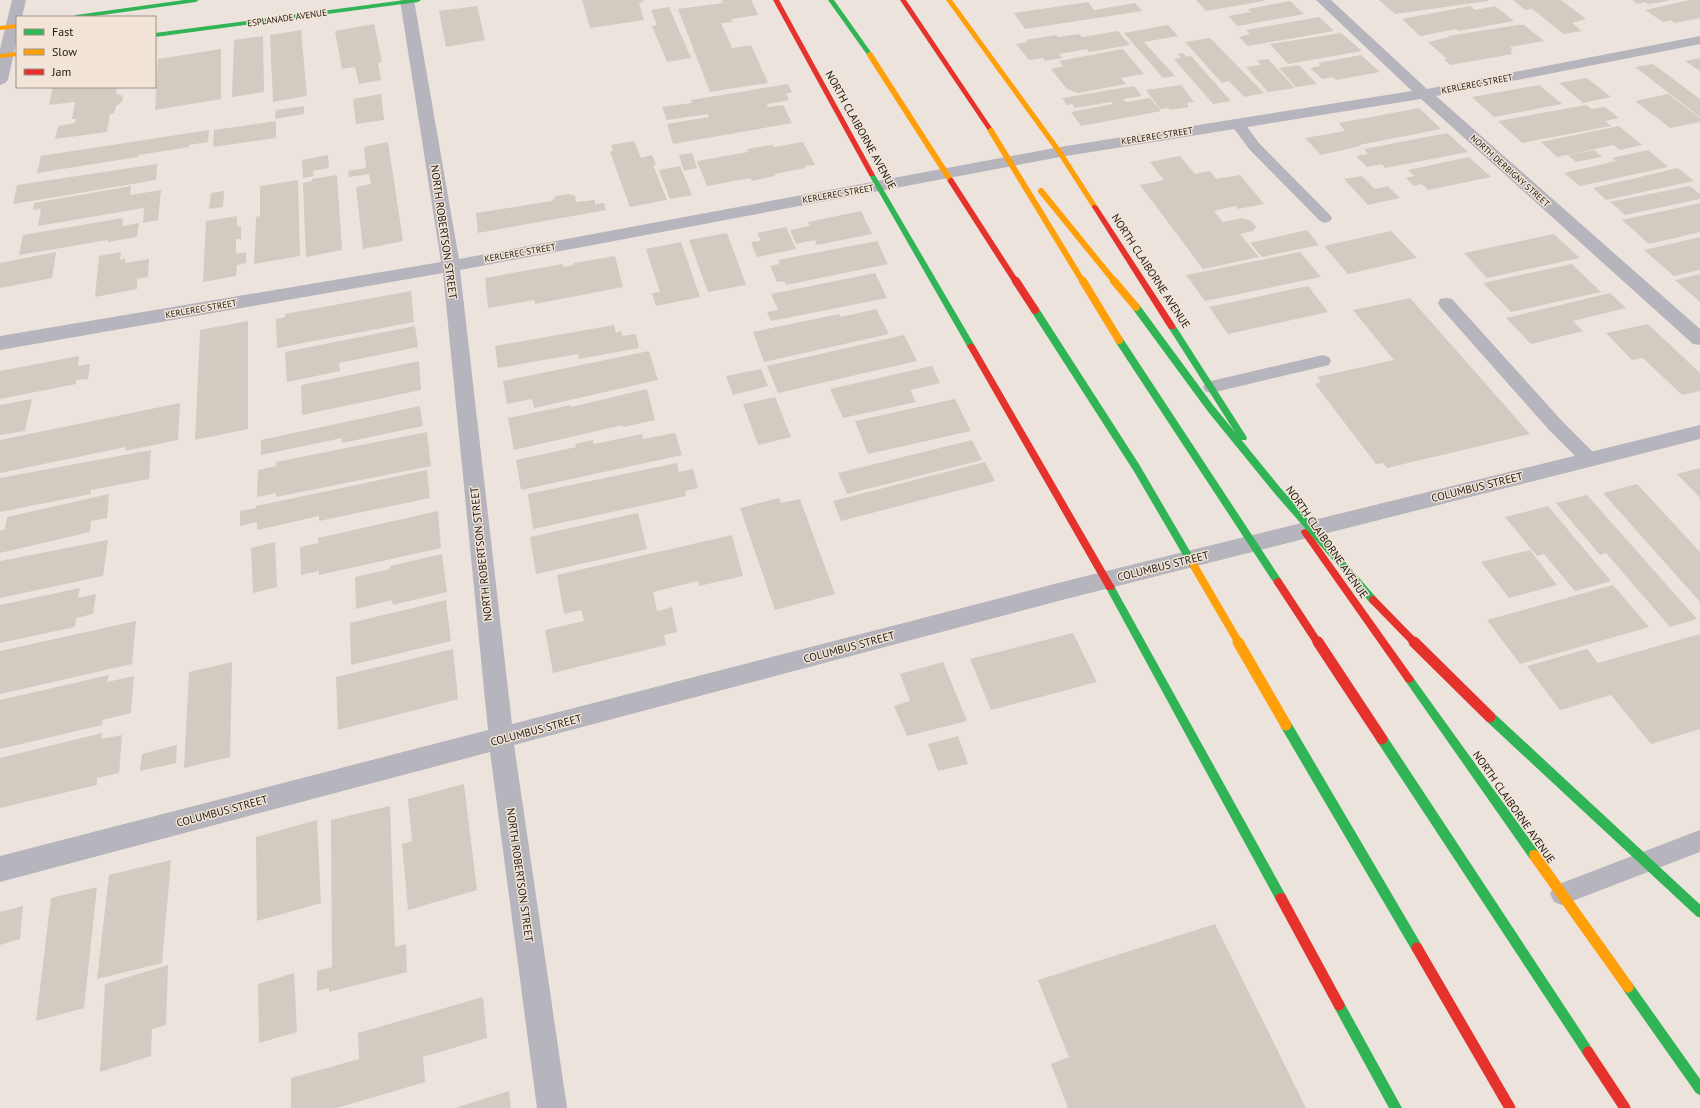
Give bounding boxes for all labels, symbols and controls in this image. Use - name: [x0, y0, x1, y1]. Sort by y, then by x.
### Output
- street label: ESPLANADE AVENUE: [246, 6, 328, 29]
- legend: [16, 16, 156, 88]
- text: Fast: [52, 24, 73, 39]
- text: Slow: [52, 44, 77, 59]
- text: Jam: [51, 64, 71, 79]
- street label: NORTH CLAIBORNE AVENUE: [822, 68, 900, 192]
- street label: KERLEREC STREET: [1440, 71, 1513, 96]
- street label: KERLEREC STREET: [1120, 124, 1193, 147]
- street label: NORTH DERBIGNY STREET: [1468, 132, 1552, 209]
- street label: NORTH ROBERTSON STREET: [428, 164, 460, 300]
- street label: KERLEREC STREET: [801, 182, 874, 205]
- street label: NORTH CLAIBORNE AVENUE: [1109, 211, 1193, 331]
- street label: KERLEREC STREET: [483, 241, 556, 264]
- street label: KERLEREC STREET: [164, 297, 237, 320]
- street label: COLUMBUS STREET: [1430, 469, 1524, 505]
- street label: NORTH CLAIBORNE AVENUE: [1283, 483, 1371, 601]
- street label: NORTH ROBERTSON STREET: [467, 486, 495, 622]
- street label: COLUMBUS STREET: [1116, 548, 1210, 584]
- street label: COLUMBUS STREET: [802, 628, 896, 666]
- street label: COLUMBUS STREET: [489, 711, 583, 749]
- street label: NORTH CLAIBORNE AVENUE: [1470, 748, 1558, 866]
- street label: COLUMBUS STREET: [175, 792, 269, 830]
- street label: NORTH ROBERTSON STREET: [504, 807, 536, 943]

